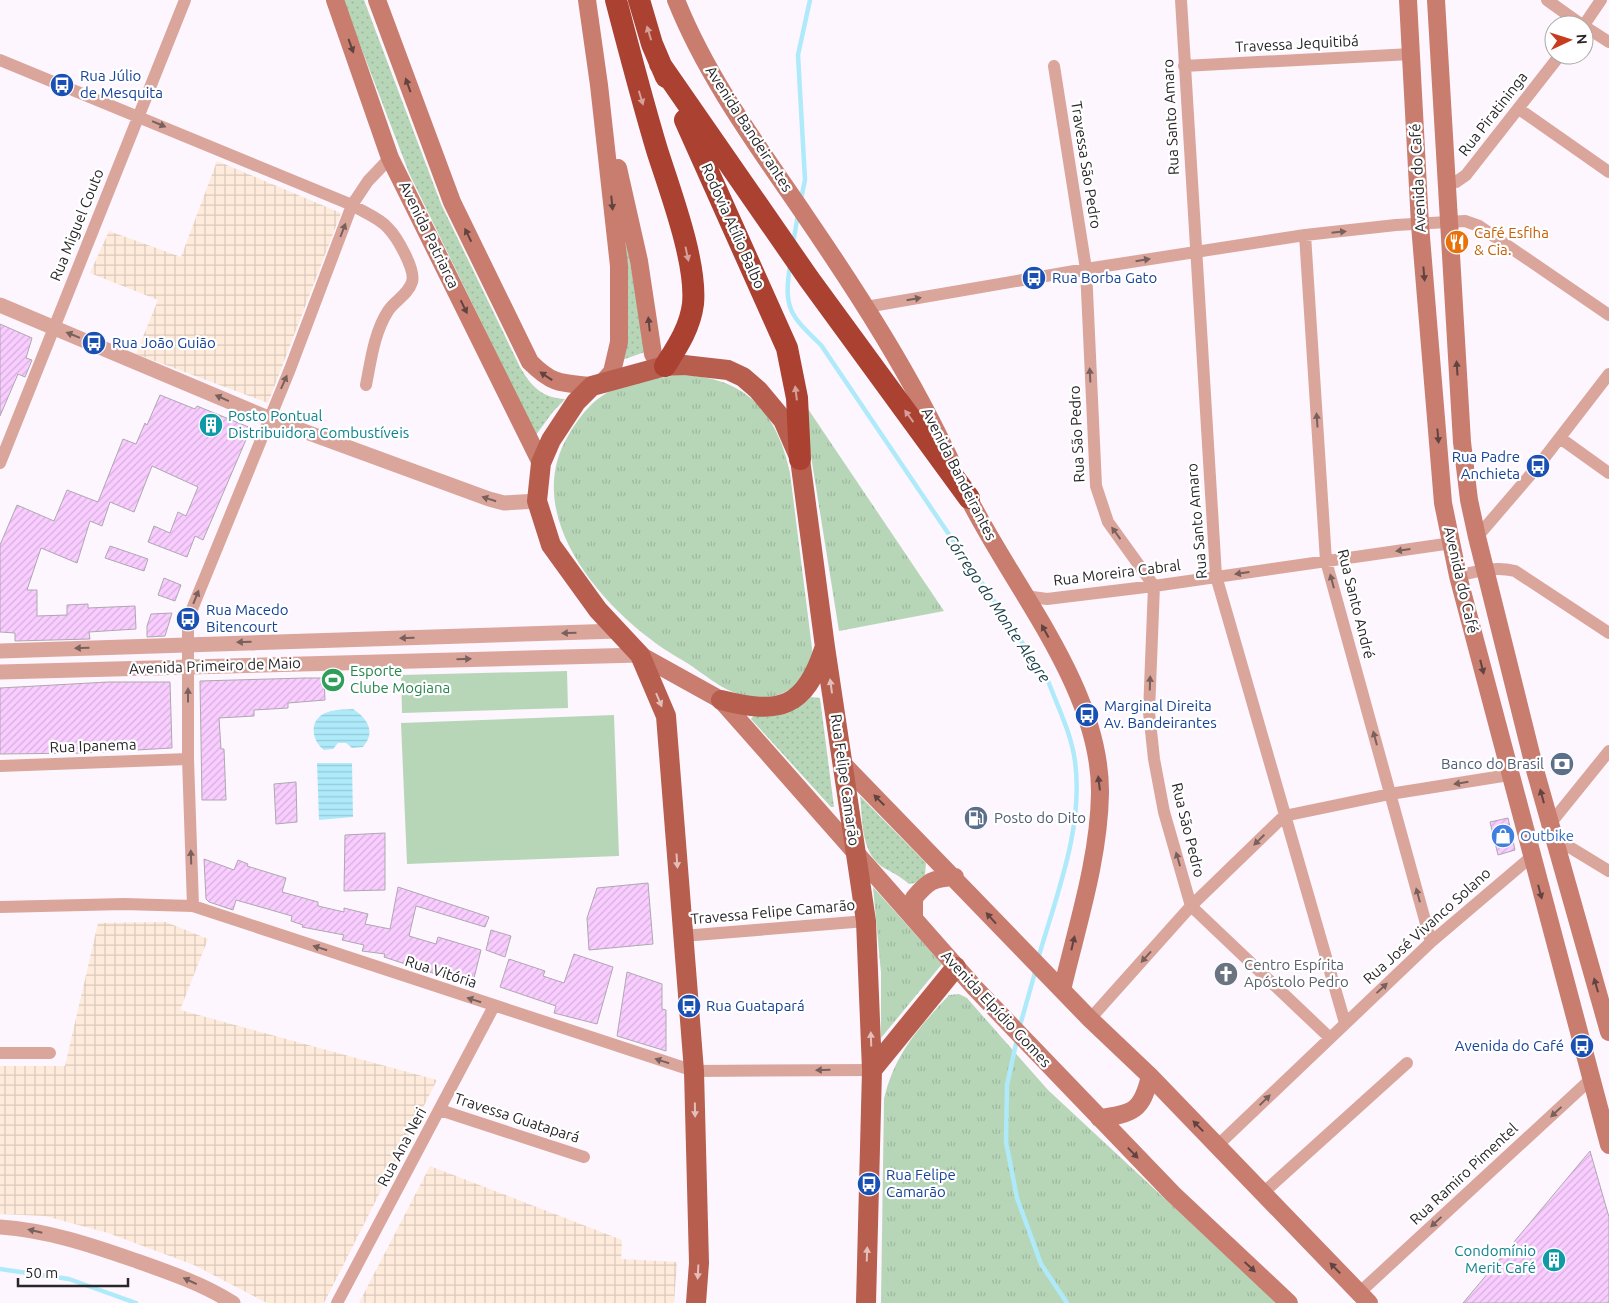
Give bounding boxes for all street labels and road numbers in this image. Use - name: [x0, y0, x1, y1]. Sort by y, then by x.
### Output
- street label: Travessa Jequitibá: [1235, 32, 1359, 55]
- street label: Rua Santo Amaro: [1159, 59, 1182, 175]
- street label: Avenida Bandeirantes: [702, 63, 796, 195]
- street label: Rua Piratininga: [1455, 68, 1531, 159]
- street label: Travessa São Pedro: [1068, 100, 1105, 230]
- street label: Avenida do Café: [1406, 123, 1429, 233]
- street label: Rodovia Atílio Balbo: [698, 160, 769, 291]
- street label: Rua Miguel Couto: [46, 166, 107, 284]
- street label: Avenida Patriarca: [396, 178, 463, 291]
- street label: Rua São Pedro: [1065, 385, 1088, 483]
- street label: Avenida Bandeirantes: [919, 405, 1000, 543]
- street label: Rua Santo Amaro: [1183, 462, 1210, 580]
- street label: Avenida do Café: [1441, 525, 1482, 635]
- street label: Rua Santo André: [1335, 547, 1378, 660]
- street label: Rua Moreira Cabral: [1052, 556, 1182, 589]
- street label: Avenida Primeiro de Maio: [129, 654, 301, 677]
- street label: Rua Felipe Camarão: [828, 713, 863, 847]
- street label: Rua Ipanema: [49, 735, 137, 756]
- street label: Rua São Pedro: [1169, 781, 1208, 879]
- street label: Rua José Vivanco Solano: [1360, 864, 1494, 987]
- street label: Travessa Felipe Camarão: [690, 896, 856, 927]
- street label: Avenida Elpídio Gomes: [938, 947, 1055, 1070]
- street label: Rua Vitória: [403, 952, 479, 991]
- street label: Travessa Guatapará: [452, 1089, 582, 1146]
- street label: Rua Ana Neri: [374, 1104, 429, 1189]
- street label: Rua Ramiro Pimentel: [1406, 1119, 1521, 1228]

